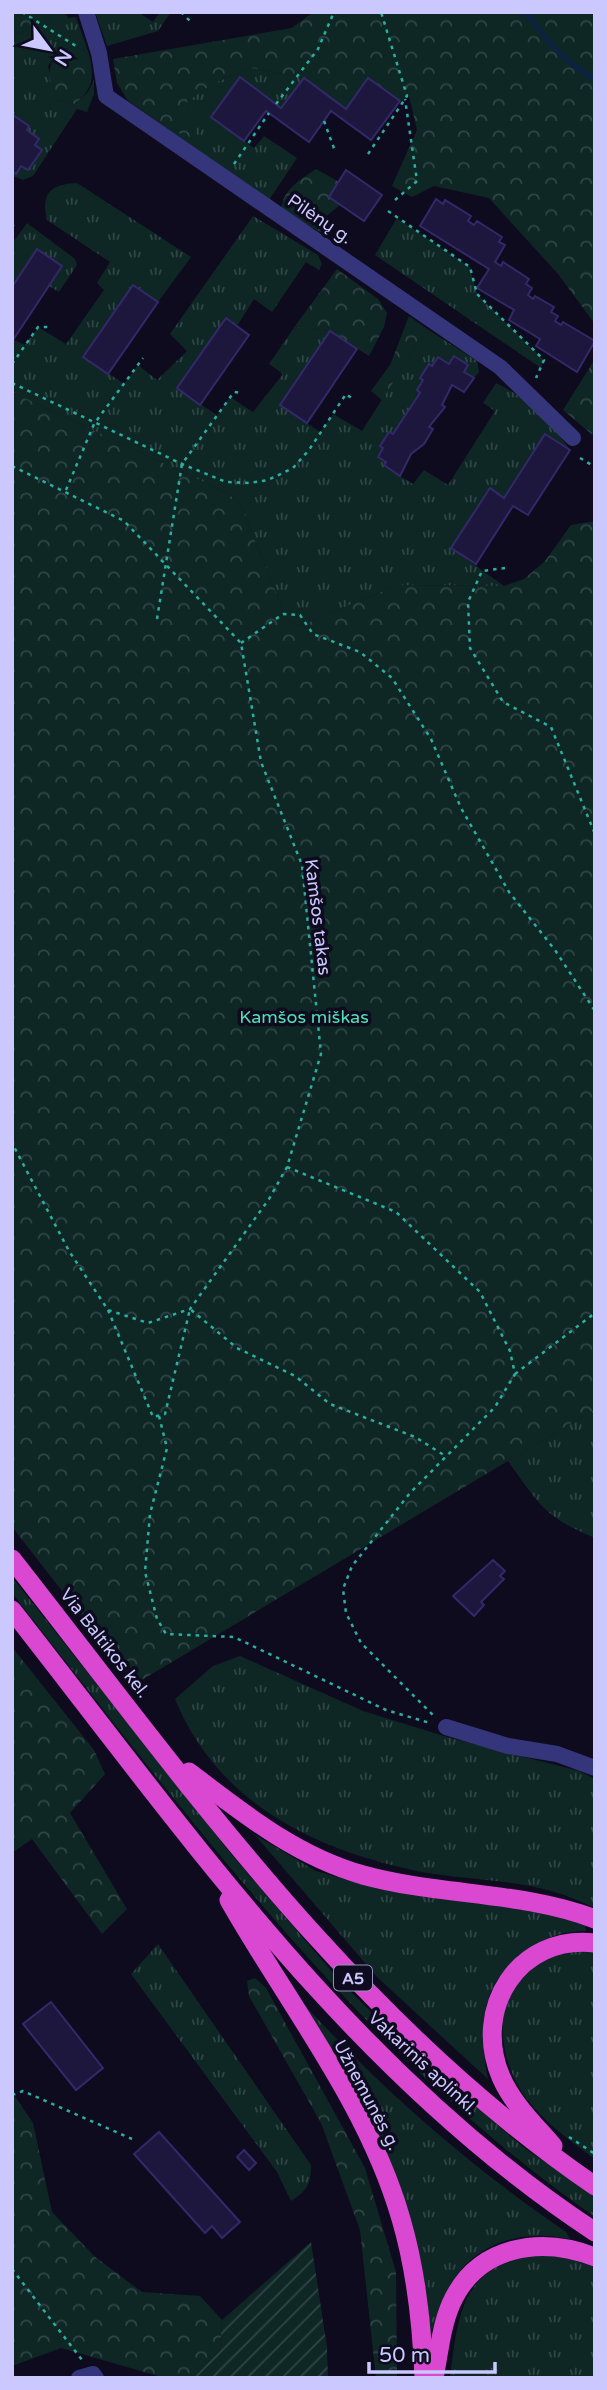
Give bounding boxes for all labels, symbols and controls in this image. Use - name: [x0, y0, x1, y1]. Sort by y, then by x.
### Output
- north arrow: [14, 14, 84, 84]
- text: N: [49, 45, 76, 70]
- street label: Pilėnų g.: [283, 189, 357, 249]
- street label: Kamšos takas: [300, 858, 336, 976]
- park label: Kamšos miškas: [239, 1006, 369, 1028]
- street label: Via Baltikos kel.: [55, 1584, 155, 1702]
- road number: A5: [334, 1966, 372, 1990]
- street label: Vakarinis aplinkl.: [364, 2007, 482, 2119]
- street label: Užnemunės g.: [329, 2036, 405, 2154]
- scale bar: [369, 2330, 495, 2374]
- text: 50 m: [379, 2343, 430, 2368]

